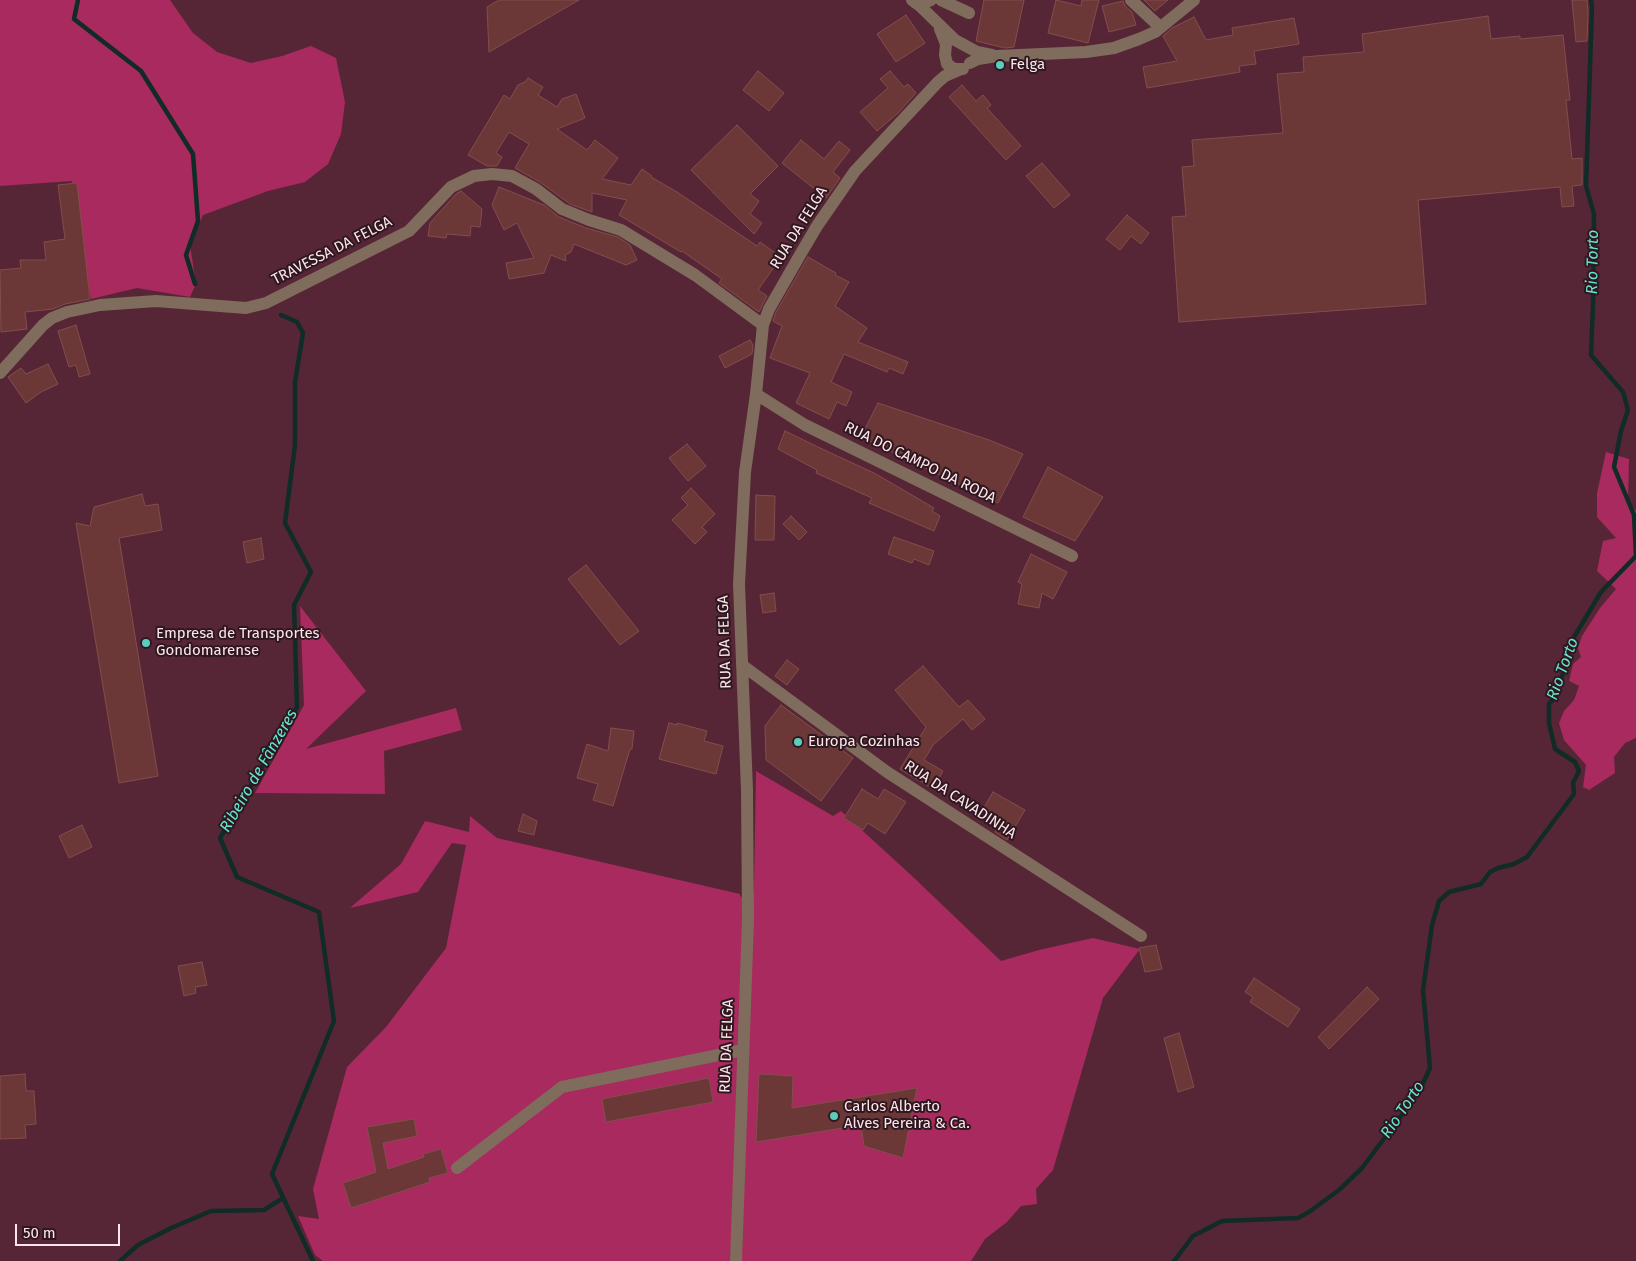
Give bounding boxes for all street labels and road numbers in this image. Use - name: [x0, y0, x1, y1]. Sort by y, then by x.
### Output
- street label: RUA DA FELGA: [767, 184, 831, 272]
- street label: TRAVESSA DA FELGA: [269, 213, 395, 289]
- street label: RUA DO CAMPO DA RODA: [841, 418, 999, 508]
- street label: RUA DA FELGA: [714, 595, 736, 689]
- street label: RUA DA CAVADINHA: [901, 757, 1019, 843]
- street label: RUA DA FELGA: [716, 999, 738, 1093]

